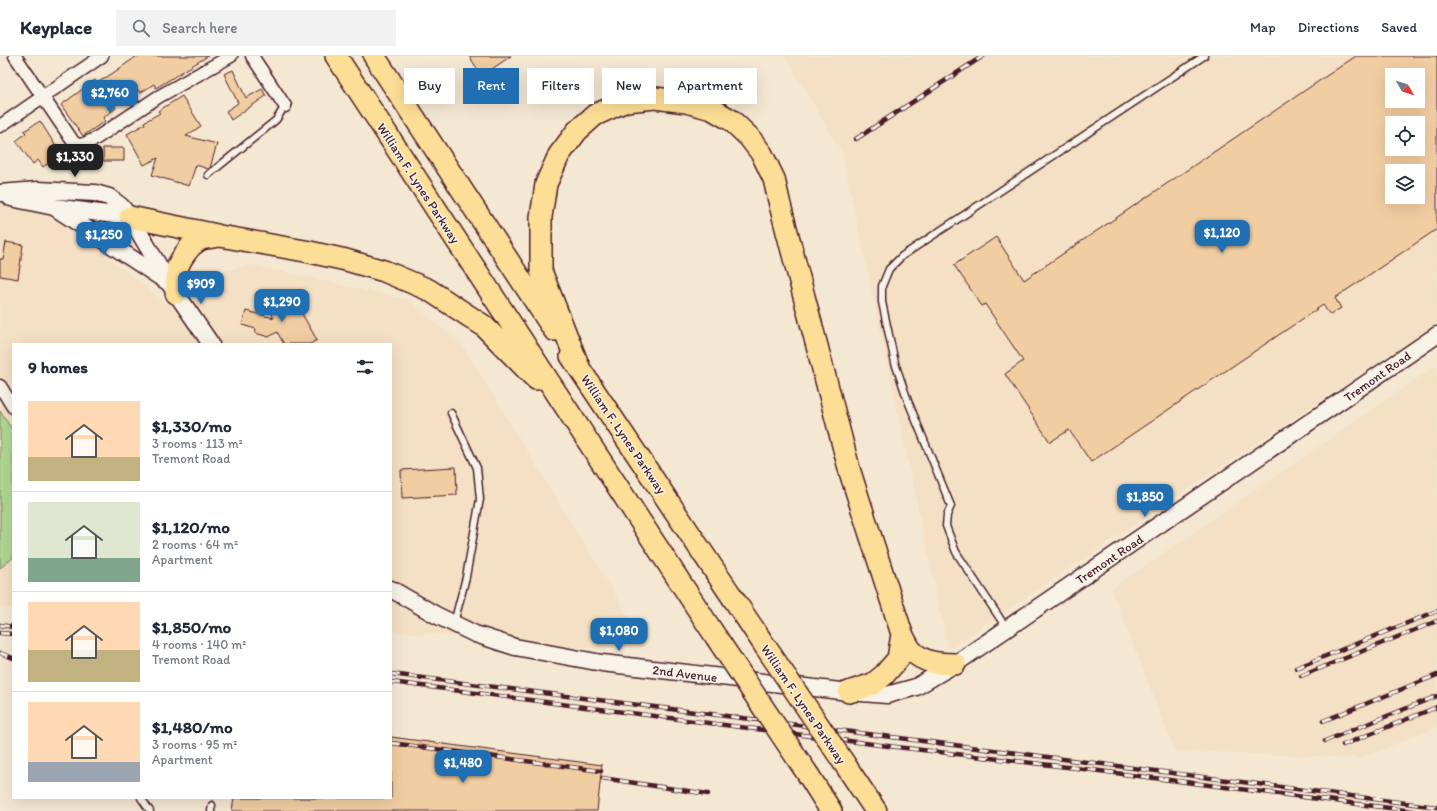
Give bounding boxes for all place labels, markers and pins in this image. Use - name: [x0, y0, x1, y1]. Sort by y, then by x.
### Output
- pin: $2,760: [77, 80, 143, 114]
- pin: $1,330: [42, 144, 108, 178]
- pin: $1,120: [1189, 220, 1255, 254]
- pin: $1,250: [71, 222, 137, 256]
- pin: $909: [177, 271, 225, 305]
- pin: $1,290: [249, 289, 315, 323]
- pin: $1,850: [1112, 484, 1178, 518]
- pin: $1,080: [586, 618, 652, 652]
- pin: $1,480: [430, 750, 496, 784]

